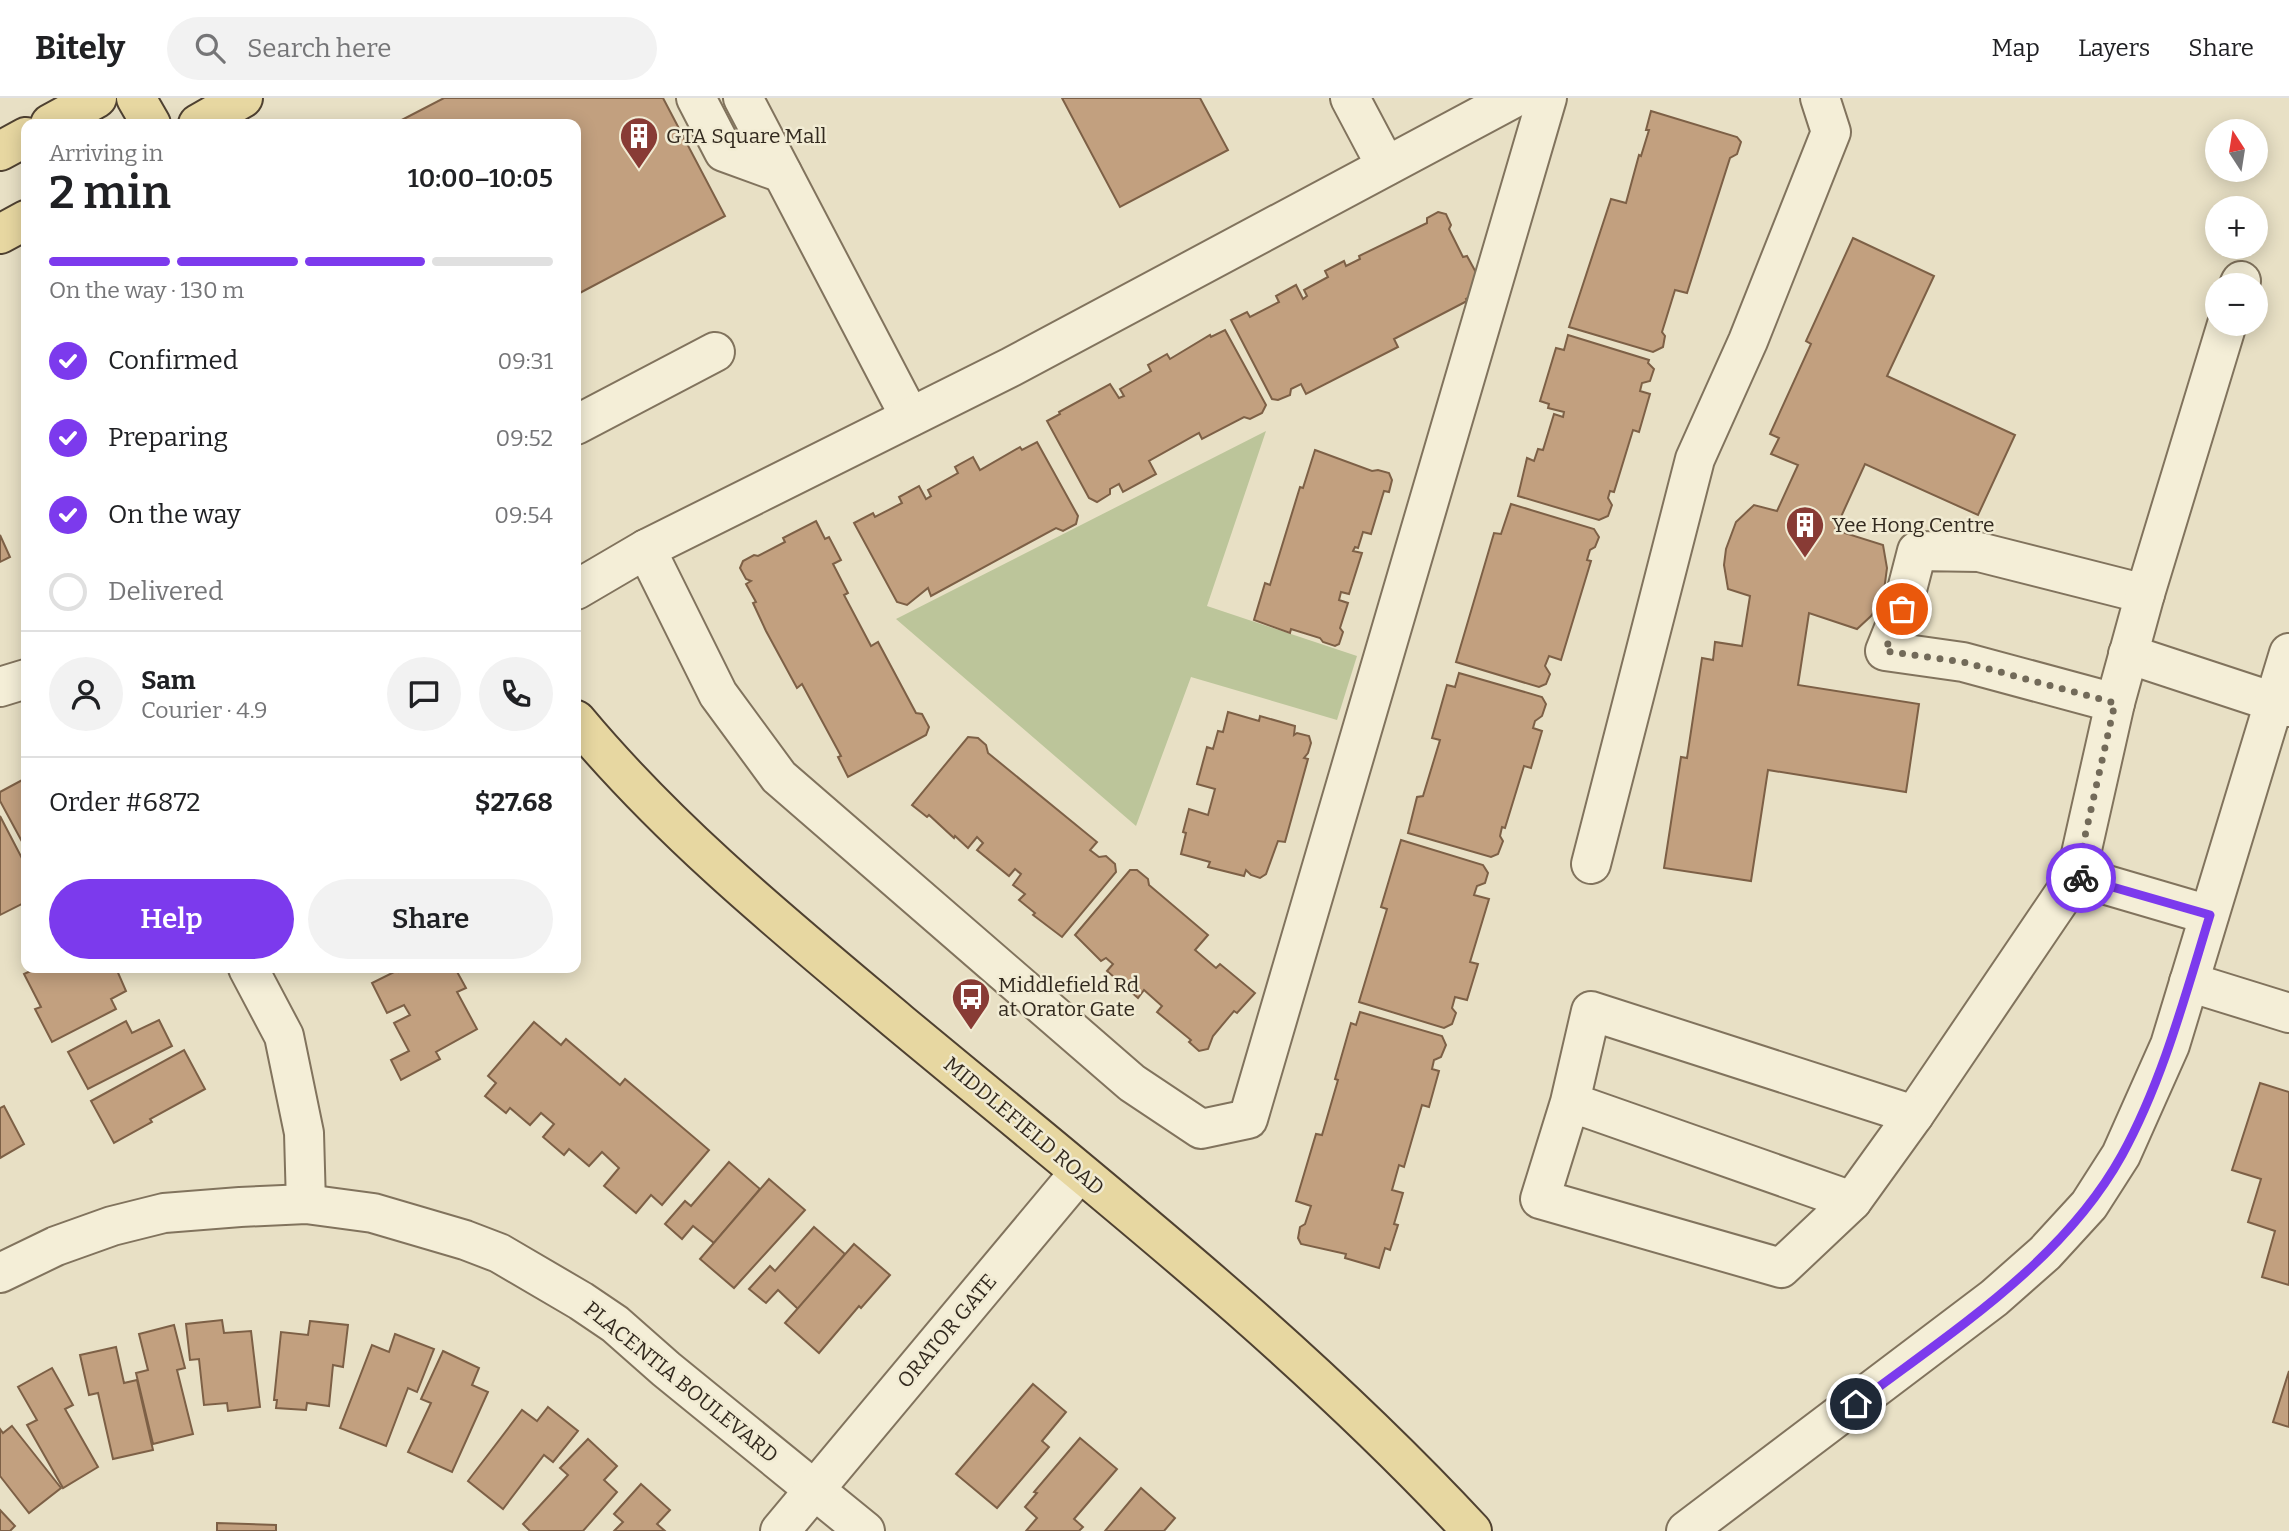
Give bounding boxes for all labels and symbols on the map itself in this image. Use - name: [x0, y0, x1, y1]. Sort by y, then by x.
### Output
- building icon: GTA Square Mall: [618, 115, 660, 170]
- north arrow: [2205, 119, 2268, 182]
- place label: GTA Square Mall: [666, 123, 827, 149]
- building icon: Yee Hong Centre: [1784, 504, 1826, 559]
- place label: Yee Hong Centre: [1832, 512, 1994, 538]
- pin: [1872, 579, 1932, 639]
- courier: [2046, 843, 2116, 913]
- place label: Middlefield Rd at Orator Gate: [998, 972, 1139, 1022]
- bus stop icon: Middlefield Rd at Orator Gate: [950, 976, 992, 1031]
- street label: MIDDLEFIELD ROAD: [938, 1051, 1110, 1201]
- street label: ORATOR GATE: [892, 1269, 1002, 1393]
- street label: PLACENTIA BOULEVARD: [579, 1296, 783, 1468]
- pin: [1826, 1374, 1886, 1434]

